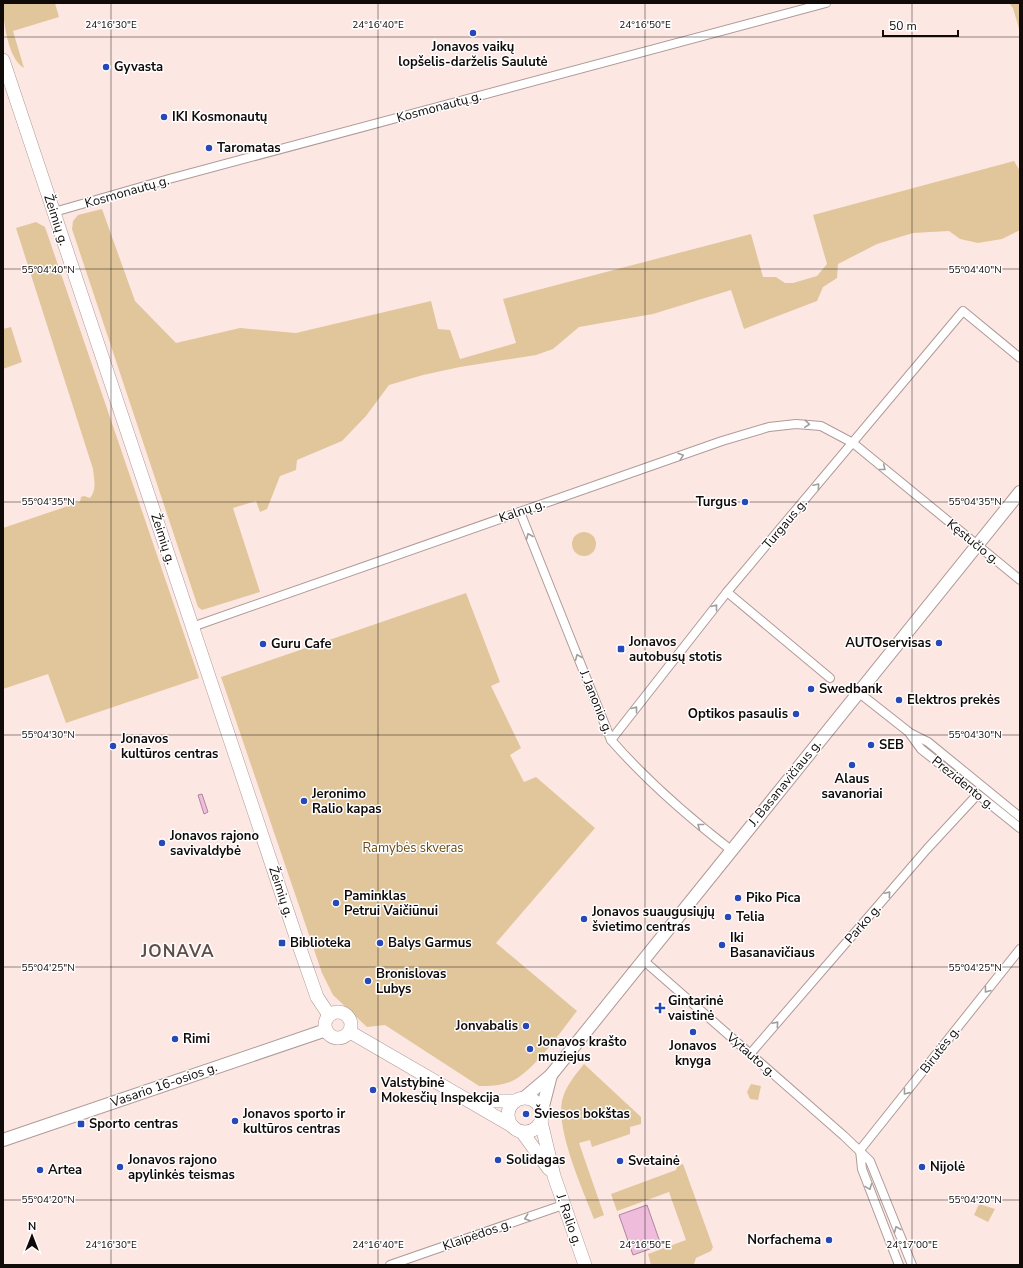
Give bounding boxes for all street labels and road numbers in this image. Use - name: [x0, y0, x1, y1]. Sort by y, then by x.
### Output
- street label: Kosmonautų g.: [395, 87, 483, 127]
- street label: Kosmonautų g.: [83, 171, 171, 213]
- street label: Žeimių g.: [39, 192, 74, 248]
- street label: Kalnų g.: [497, 495, 547, 527]
- street label: Turgaus g.: [759, 495, 811, 553]
- street label: Žeimių g.: [146, 511, 181, 567]
- street label: Kęstučio g.: [943, 515, 1003, 569]
- street label: J. Janonio g.: [575, 666, 617, 737]
- street label: J. Basanavičiaus g.: [744, 736, 826, 831]
- street label: Prezidento g.: [928, 752, 998, 814]
- street label: Žeimių g.: [264, 864, 299, 920]
- street label: Parko g.: [841, 900, 885, 948]
- street label: Birutės g.: [916, 1023, 964, 1077]
- street label: Vytauto g.: [722, 1028, 779, 1081]
- street label: Vasario 16-osios g.: [107, 1058, 220, 1112]
- street label: J. Ralio g.: [551, 1191, 586, 1248]
- street label: Klaipėdos g.: [440, 1215, 514, 1255]

